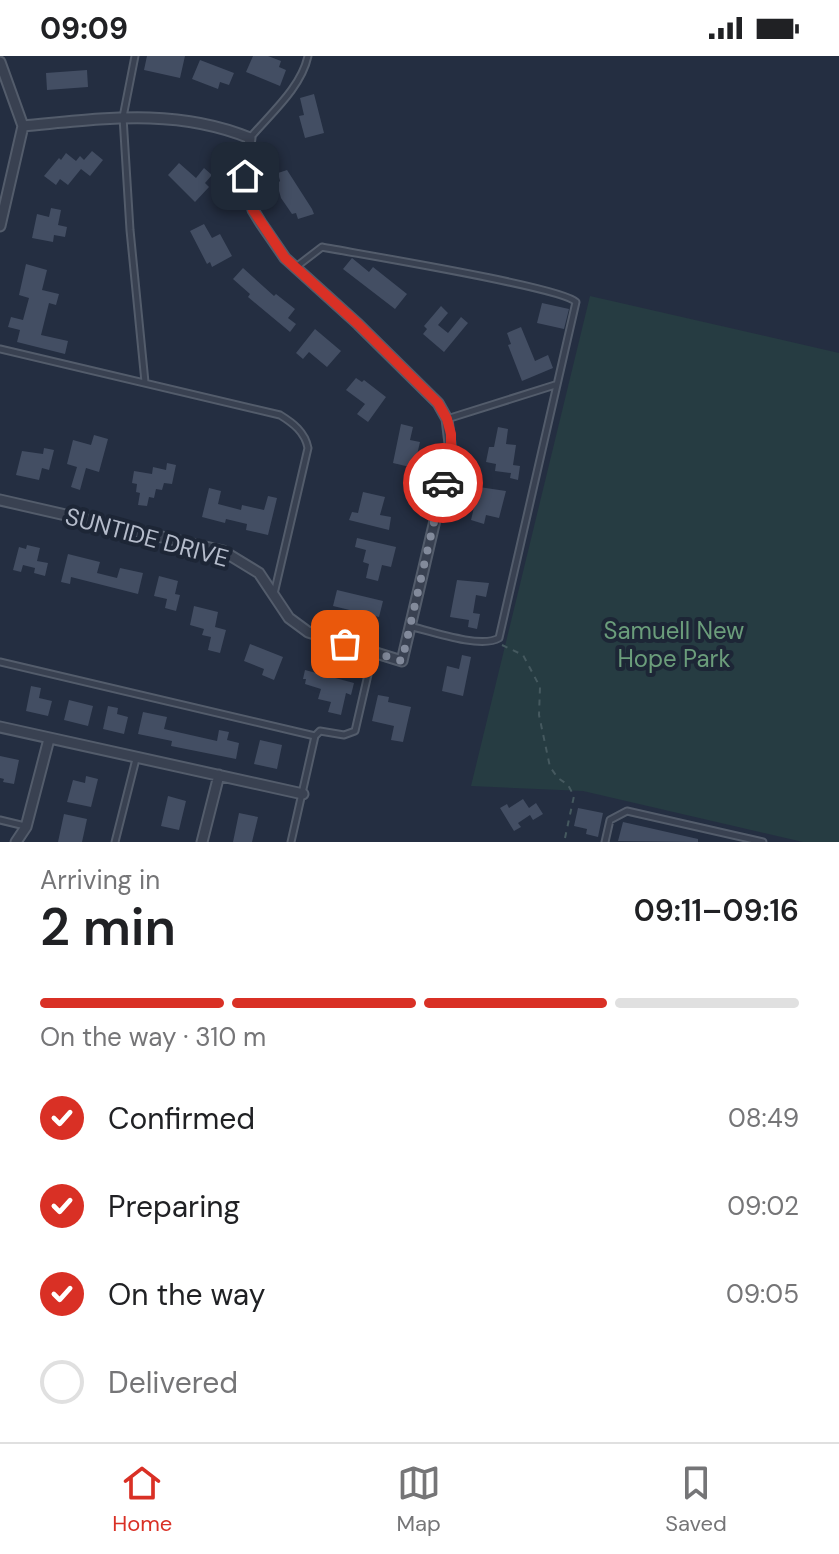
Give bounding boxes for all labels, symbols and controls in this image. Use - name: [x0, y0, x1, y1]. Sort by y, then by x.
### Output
- text: 09:09: [40, 9, 128, 48]
- pin: [211, 142, 279, 210]
- icon: home: [223, 154, 267, 198]
- courier: [403, 443, 483, 523]
- icon: car: [421, 461, 465, 505]
- street label: SUNTIDE DRIVE: [62, 500, 232, 574]
- pin: [311, 610, 379, 678]
- park label: Samuell New Hope Park: [604, 615, 744, 674]
- icon: bag: [323, 622, 367, 666]
- text: Arriving in: [40, 863, 160, 897]
- text: 09:11–09:16: [634, 891, 799, 930]
- text: 2 min: [40, 893, 176, 961]
- text: On the way · 310 m: [40, 1020, 266, 1054]
- icon: check: [40, 1096, 84, 1140]
- text: Confirmed: [108, 1099, 255, 1138]
- text: 08:49: [728, 1101, 799, 1135]
- icon: check: [40, 1184, 84, 1228]
- text: Preparing: [108, 1187, 240, 1226]
- text: 09:02: [727, 1189, 799, 1223]
- icon: check: [40, 1272, 84, 1316]
- text: On the way: [108, 1275, 265, 1314]
- text: 09:05: [726, 1277, 799, 1311]
- text: Delivered: [108, 1363, 238, 1402]
- tab: Home: [112, 1461, 172, 1538]
- tab: Map: [397, 1461, 441, 1538]
- tab: Saved: [665, 1461, 727, 1538]

